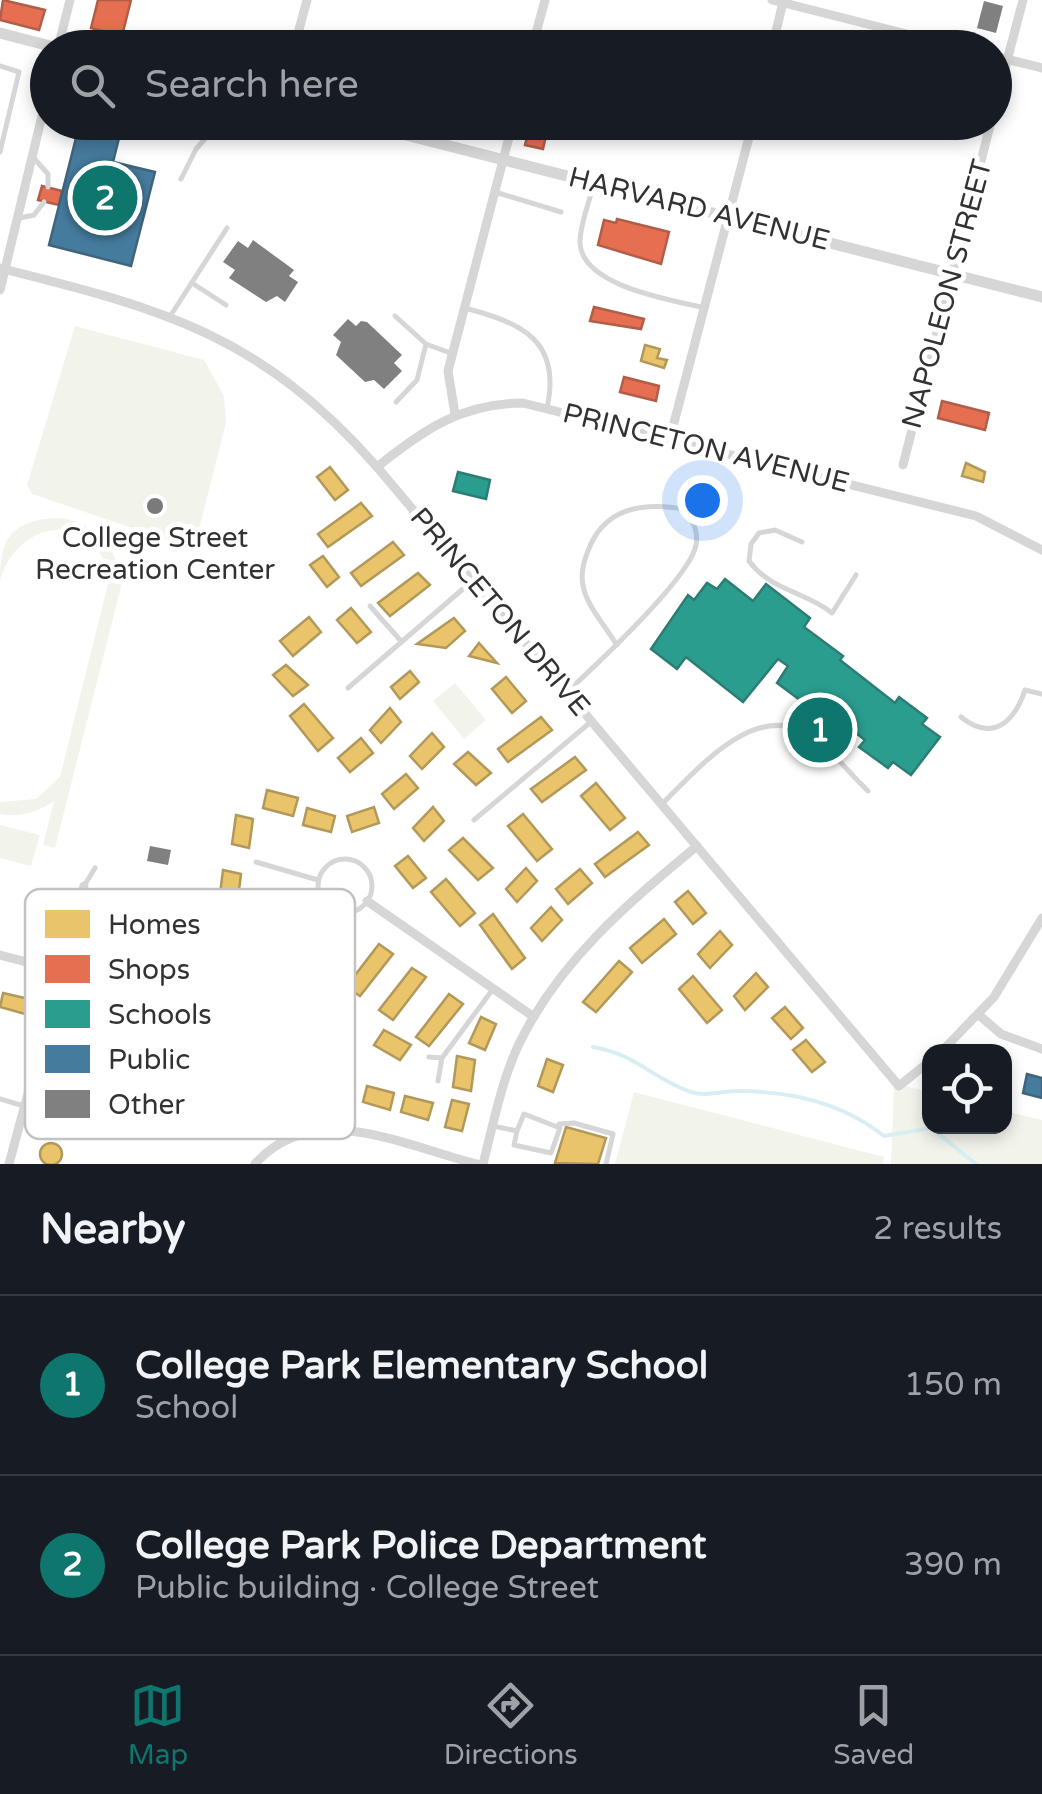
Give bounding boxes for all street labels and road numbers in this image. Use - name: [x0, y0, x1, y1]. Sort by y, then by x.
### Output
- street label: NAPOLEON STREET: [895, 156, 999, 432]
- street label: HARVARD AVENUE: [565, 160, 833, 258]
- street label: PRINCETON AVENUE: [559, 396, 853, 500]
- street label: PRINCETON DRIVE: [403, 501, 597, 723]

